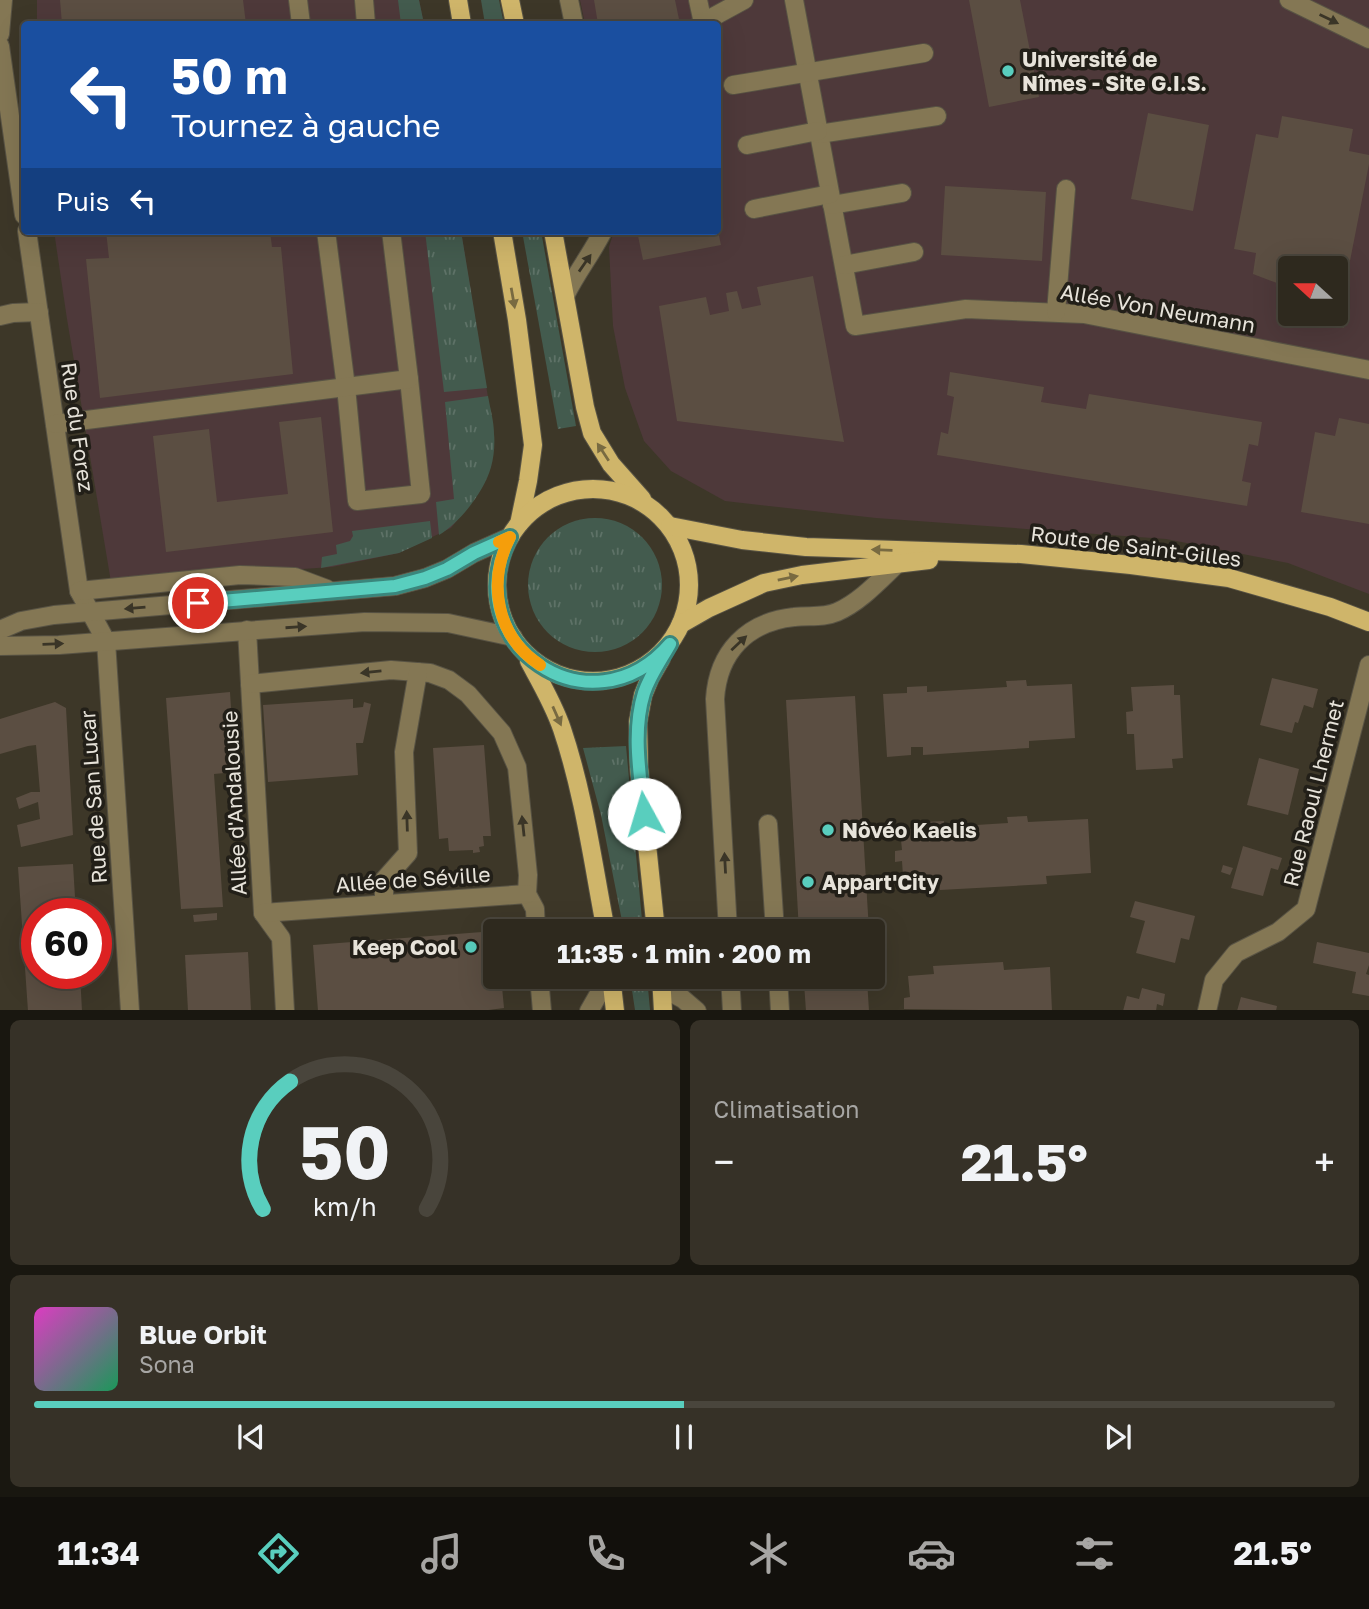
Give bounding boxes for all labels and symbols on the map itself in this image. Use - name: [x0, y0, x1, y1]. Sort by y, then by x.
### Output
- one-way arrow: [1319, 14, 1339, 25]
- place label: Université de Nîmes - Site G.I.S.: [1022, 46, 1207, 96]
- marker: Université de Nîmes - Site G.I.S.: [1000, 63, 1016, 79]
- one-way arrow: [578, 254, 592, 272]
- north arrow: [1278, 256, 1348, 326]
- street label: Allée Von Neumann: [1059, 278, 1257, 338]
- one-way arrow: [508, 287, 519, 309]
- street label: Rue du Forez: [56, 361, 100, 493]
- one-way arrow: [597, 442, 610, 462]
- street label: Route de Saint-Gilles: [1029, 520, 1243, 572]
- one-way arrow: [870, 544, 892, 555]
- pin: [168, 573, 228, 633]
- one-way arrow: [777, 573, 799, 584]
- one-way arrow: [124, 603, 146, 614]
- one-way arrow: [285, 621, 307, 632]
- one-way arrow: [730, 635, 747, 651]
- one-way arrow: [42, 639, 64, 650]
- one-way arrow: [360, 667, 382, 678]
- street label: Rue Raoul Lhermet: [1277, 697, 1349, 889]
- one-way arrow: [552, 705, 563, 726]
- street label: Rue de San Lucar: [74, 710, 112, 884]
- street label: Allée d'Andalousie: [216, 710, 252, 896]
- position arrow: [607, 777, 681, 851]
- one-way arrow: [402, 809, 413, 831]
- one-way arrow: [517, 815, 528, 837]
- place label: Nôvéo Kaelis: [842, 817, 977, 843]
- marker: Nôvéo Kaelis: [820, 822, 836, 838]
- one-way arrow: [719, 852, 730, 874]
- street label: Allée de Séville: [335, 861, 491, 897]
- place label: Appart'City: [822, 869, 939, 895]
- marker: Appart'City: [800, 874, 816, 890]
- speed limit sign: 60: [21, 898, 112, 989]
- place label: Keep Cool: [352, 934, 457, 960]
- marker: Keep Cool: [463, 939, 479, 955]

